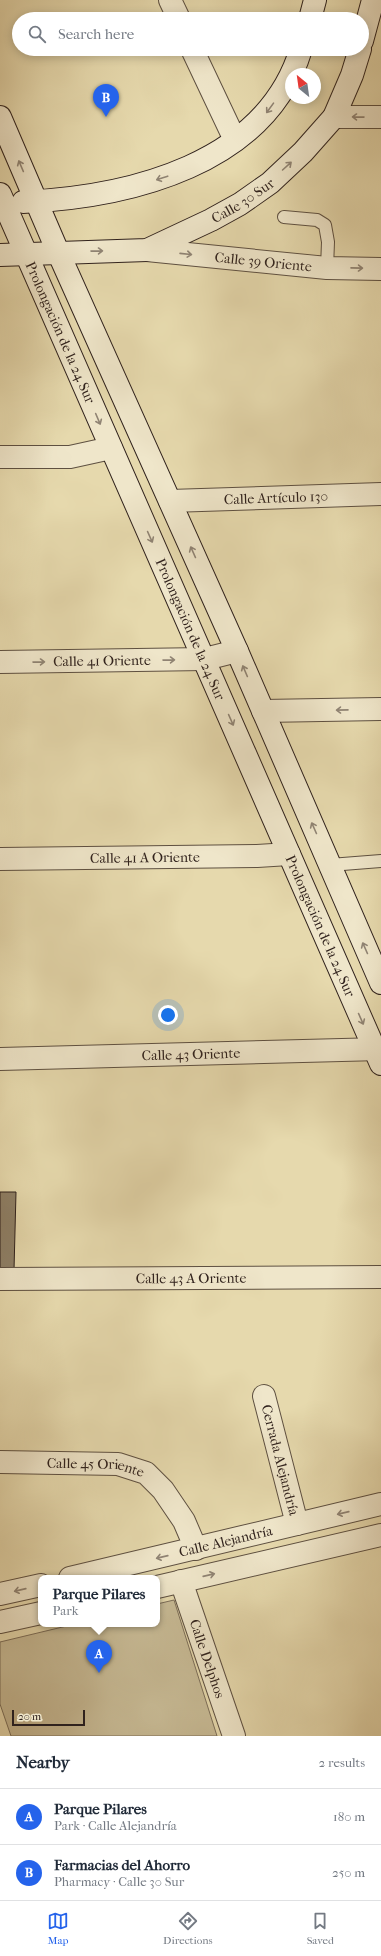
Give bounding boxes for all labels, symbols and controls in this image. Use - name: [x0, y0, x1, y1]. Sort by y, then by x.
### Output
- search box: [12, 12, 369, 56]
- icon: search: [26, 23, 48, 45]
- text: Search here: [58, 25, 134, 43]
- north arrow: [285, 68, 321, 104]
- pin: B: [93, 84, 119, 117]
- one-way arrow: [265, 102, 274, 113]
- one-way arrow: [352, 113, 365, 121]
- one-way arrow: [17, 160, 24, 172]
- one-way arrow: [282, 162, 293, 171]
- one-way arrow: [156, 175, 169, 182]
- street label: Calle 30 Sur: [208, 175, 278, 227]
- one-way arrow: [90, 247, 103, 255]
- street label: Calle 39 Oriente: [214, 248, 313, 275]
- one-way arrow: [179, 250, 192, 257]
- street label: Prolongación de la 24 Sur: [22, 259, 99, 406]
- one-way arrow: [350, 264, 363, 272]
- one-way arrow: [95, 412, 102, 424]
- street label: Calle Artículo 130: [224, 487, 328, 508]
- one-way arrow: [147, 531, 155, 543]
- one-way arrow: [188, 546, 196, 558]
- street label: Prolongación de la 24 Sur: [152, 556, 229, 703]
- street label: Calle 41 Oriente: [53, 651, 151, 670]
- one-way arrow: [162, 656, 175, 664]
- one-way arrow: [32, 658, 45, 666]
- one-way arrow: [241, 665, 248, 677]
- one-way arrow: [336, 706, 349, 713]
- one-way arrow: [228, 714, 235, 726]
- one-way arrow: [309, 823, 317, 835]
- street label: Calle 41 A Oriente: [90, 848, 200, 866]
- street label: Prolongación de la 24 Sur: [282, 852, 359, 999]
- one-way arrow: [361, 942, 369, 954]
- your location: [158, 1005, 178, 1025]
- one-way arrow: [358, 1013, 366, 1025]
- street label: Calle 43 Oriente: [141, 1044, 240, 1064]
- street label: Calle 43 A Oriente: [136, 1269, 246, 1287]
- street label: Cerrada Alejandría: [258, 1403, 303, 1518]
- street label: Calle 45 Oriente: [47, 1454, 147, 1480]
- one-way arrow: [337, 1510, 350, 1517]
- street label: Calle Alejandría: [177, 1521, 275, 1560]
- one-way arrow: [156, 1553, 169, 1561]
- one-way arrow: [202, 1570, 215, 1578]
- popup: [38, 1575, 160, 1627]
- text: Parque Pilares: [53, 1585, 145, 1603]
- one-way arrow: [14, 1586, 27, 1594]
- text: Park: [53, 1603, 78, 1618]
- street label: Calle Delphos: [186, 1617, 229, 1700]
- pin: A: [86, 1640, 112, 1673]
- scale bar: [12, 1708, 85, 1727]
- text: 20 m: [18, 1710, 41, 1723]
- text: Nearby: [16, 1752, 70, 1772]
- text: 2 results: [319, 1755, 365, 1770]
- text: Parque Pilares: [54, 1800, 147, 1818]
- text: A: [25, 1809, 33, 1824]
- text: 180 m: [333, 1809, 365, 1824]
- text: Park · Calle Alejandría: [54, 1818, 177, 1833]
- text: Farmacias del Ahorro: [54, 1856, 190, 1874]
- text: B: [25, 1865, 33, 1880]
- text: 250 m: [332, 1865, 365, 1880]
- text: Pharmacy · Calle 30 Sur: [54, 1874, 184, 1889]
- tab: Map: [47, 1910, 69, 1947]
- tab: Directions: [163, 1910, 213, 1947]
- tab: Saved: [307, 1910, 334, 1947]

